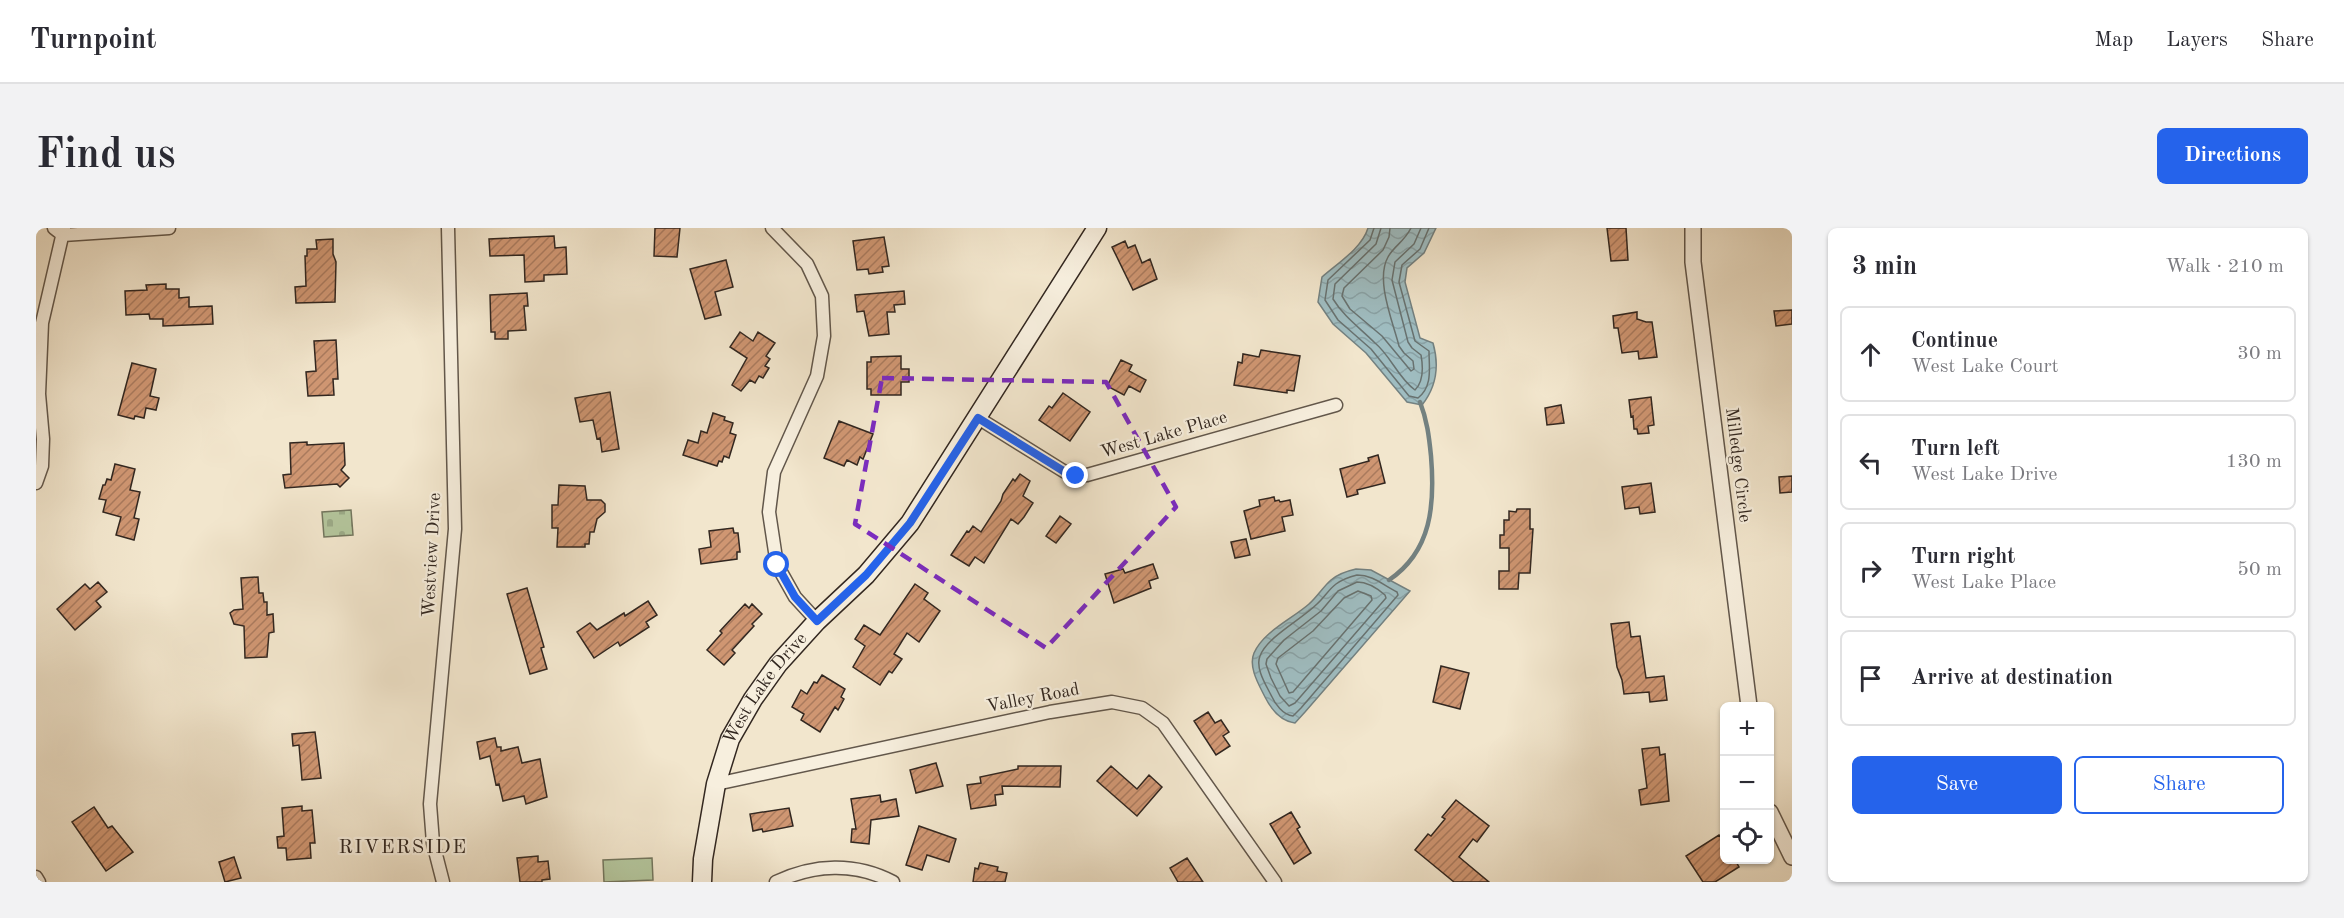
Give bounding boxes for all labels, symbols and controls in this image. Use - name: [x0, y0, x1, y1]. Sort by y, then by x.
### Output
- text: Turnpoint: [30, 27, 157, 55]
- text: Map: [2094, 30, 2133, 51]
- text: Layers: [2166, 30, 2228, 51]
- text: Share: [2261, 30, 2314, 51]
- button: Directions: [2157, 128, 2308, 184]
- text: Find us: [36, 135, 175, 177]
- text: 3 min: [1852, 254, 1917, 280]
- text: Walk · 210 m: [2165, 257, 2284, 277]
- text: Continue: [1911, 330, 1998, 352]
- icon: ahead: [1854, 338, 1887, 371]
- text: 30 m: [2237, 344, 2282, 364]
- text: West Lake Court: [1911, 357, 2059, 377]
- street label: Milledge Circle: [1722, 406, 1754, 524]
- street label: West Lake Place: [1099, 408, 1229, 462]
- text: Turn left: [1911, 438, 2000, 460]
- icon: left: [1854, 446, 1887, 479]
- text: 130 m: [2226, 452, 2282, 472]
- route end: [1062, 462, 1088, 488]
- text: West Lake Drive: [1911, 465, 2057, 485]
- street label: Westview Drive: [420, 492, 444, 618]
- text: Turn right: [1911, 546, 2015, 568]
- route start: [763, 551, 789, 577]
- icon: right: [1854, 554, 1887, 587]
- text: 50 m: [2237, 560, 2282, 580]
- text: West Lake Place: [1911, 573, 2056, 593]
- street label: West Lake Drive: [720, 629, 811, 747]
- icon: arrive: [1854, 662, 1887, 695]
- text: Arrive at destination: [1911, 667, 2113, 689]
- street label: Valley Road: [985, 680, 1081, 716]
- map controls: [1720, 702, 1774, 864]
- button: +: [1720, 702, 1774, 756]
- button: −: [1720, 756, 1774, 810]
- button: Save: [1852, 756, 2062, 814]
- button: Share: [2074, 756, 2284, 814]
- button: locate: [1720, 810, 1774, 864]
- district label: RIVERSIDE: [339, 838, 467, 858]

